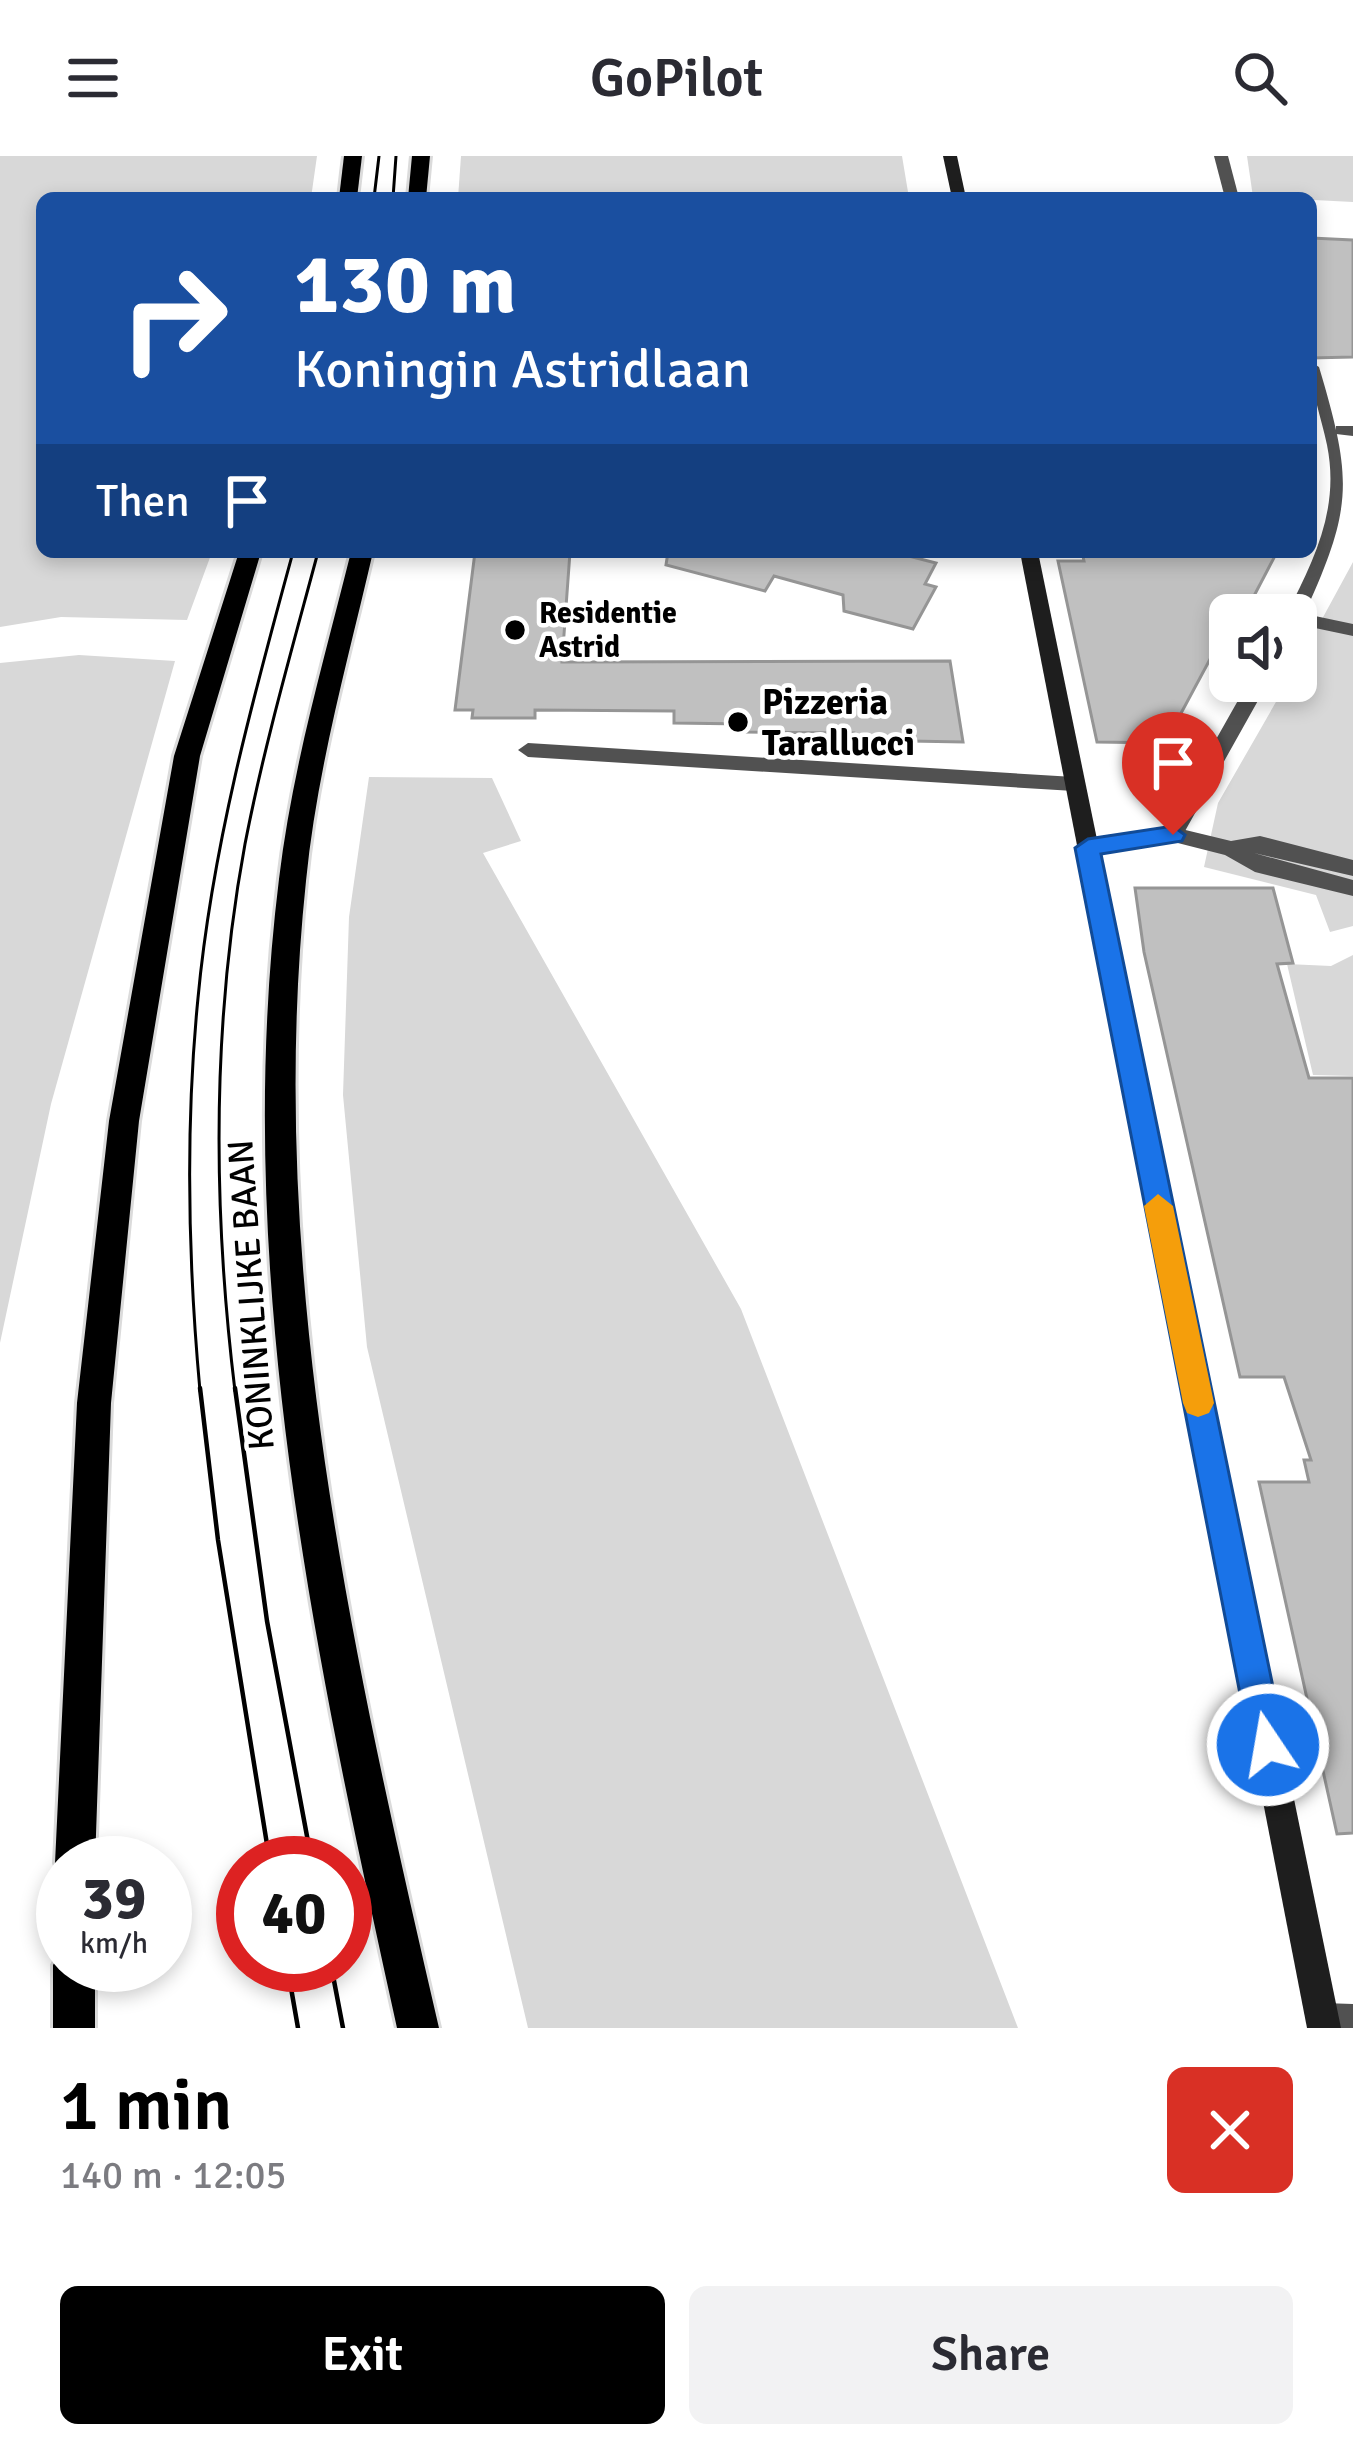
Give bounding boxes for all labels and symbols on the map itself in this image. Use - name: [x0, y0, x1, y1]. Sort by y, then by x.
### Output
- place label: Residentie Astrid: [539, 595, 677, 666]
- marker: Residentie Astrid: [502, 617, 528, 643]
- place label: Pizzeria Tarallucci: [762, 680, 915, 766]
- marker: Pizzeria Tarallucci: [725, 709, 751, 735]
- pin: [1122, 712, 1224, 835]
- street label: KONINKLIJKE BAAN: [218, 1138, 285, 1452]
- position arrow: [1205, 1682, 1331, 1808]
- speed limit sign: 40: [216, 1836, 372, 1992]

